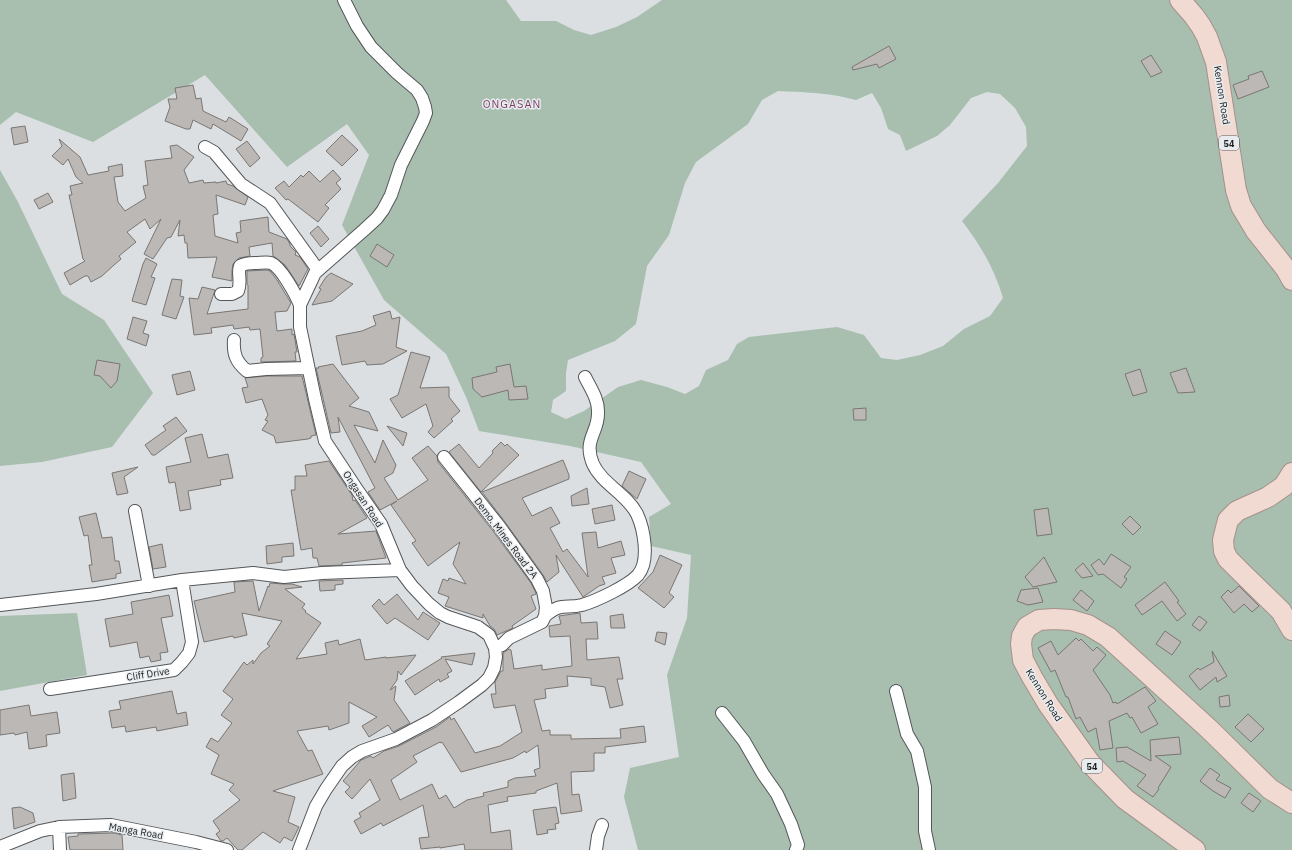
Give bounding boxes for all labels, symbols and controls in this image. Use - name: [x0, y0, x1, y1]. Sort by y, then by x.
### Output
- street label: Kennon Road: [1211, 65, 1233, 125]
- district label: ONGASAN: [483, 97, 541, 111]
- road number: 54: [1219, 136, 1239, 150]
- street label: Ongasan Road: [340, 468, 386, 530]
- street label: Demo. Mines Road 2A: [471, 495, 541, 582]
- street label: Cliff Drive: [126, 664, 171, 684]
- street label: Kennon Road: [1023, 666, 1065, 724]
- road number: 54: [1082, 759, 1102, 773]
- street label: Manga Road: [108, 820, 164, 842]

